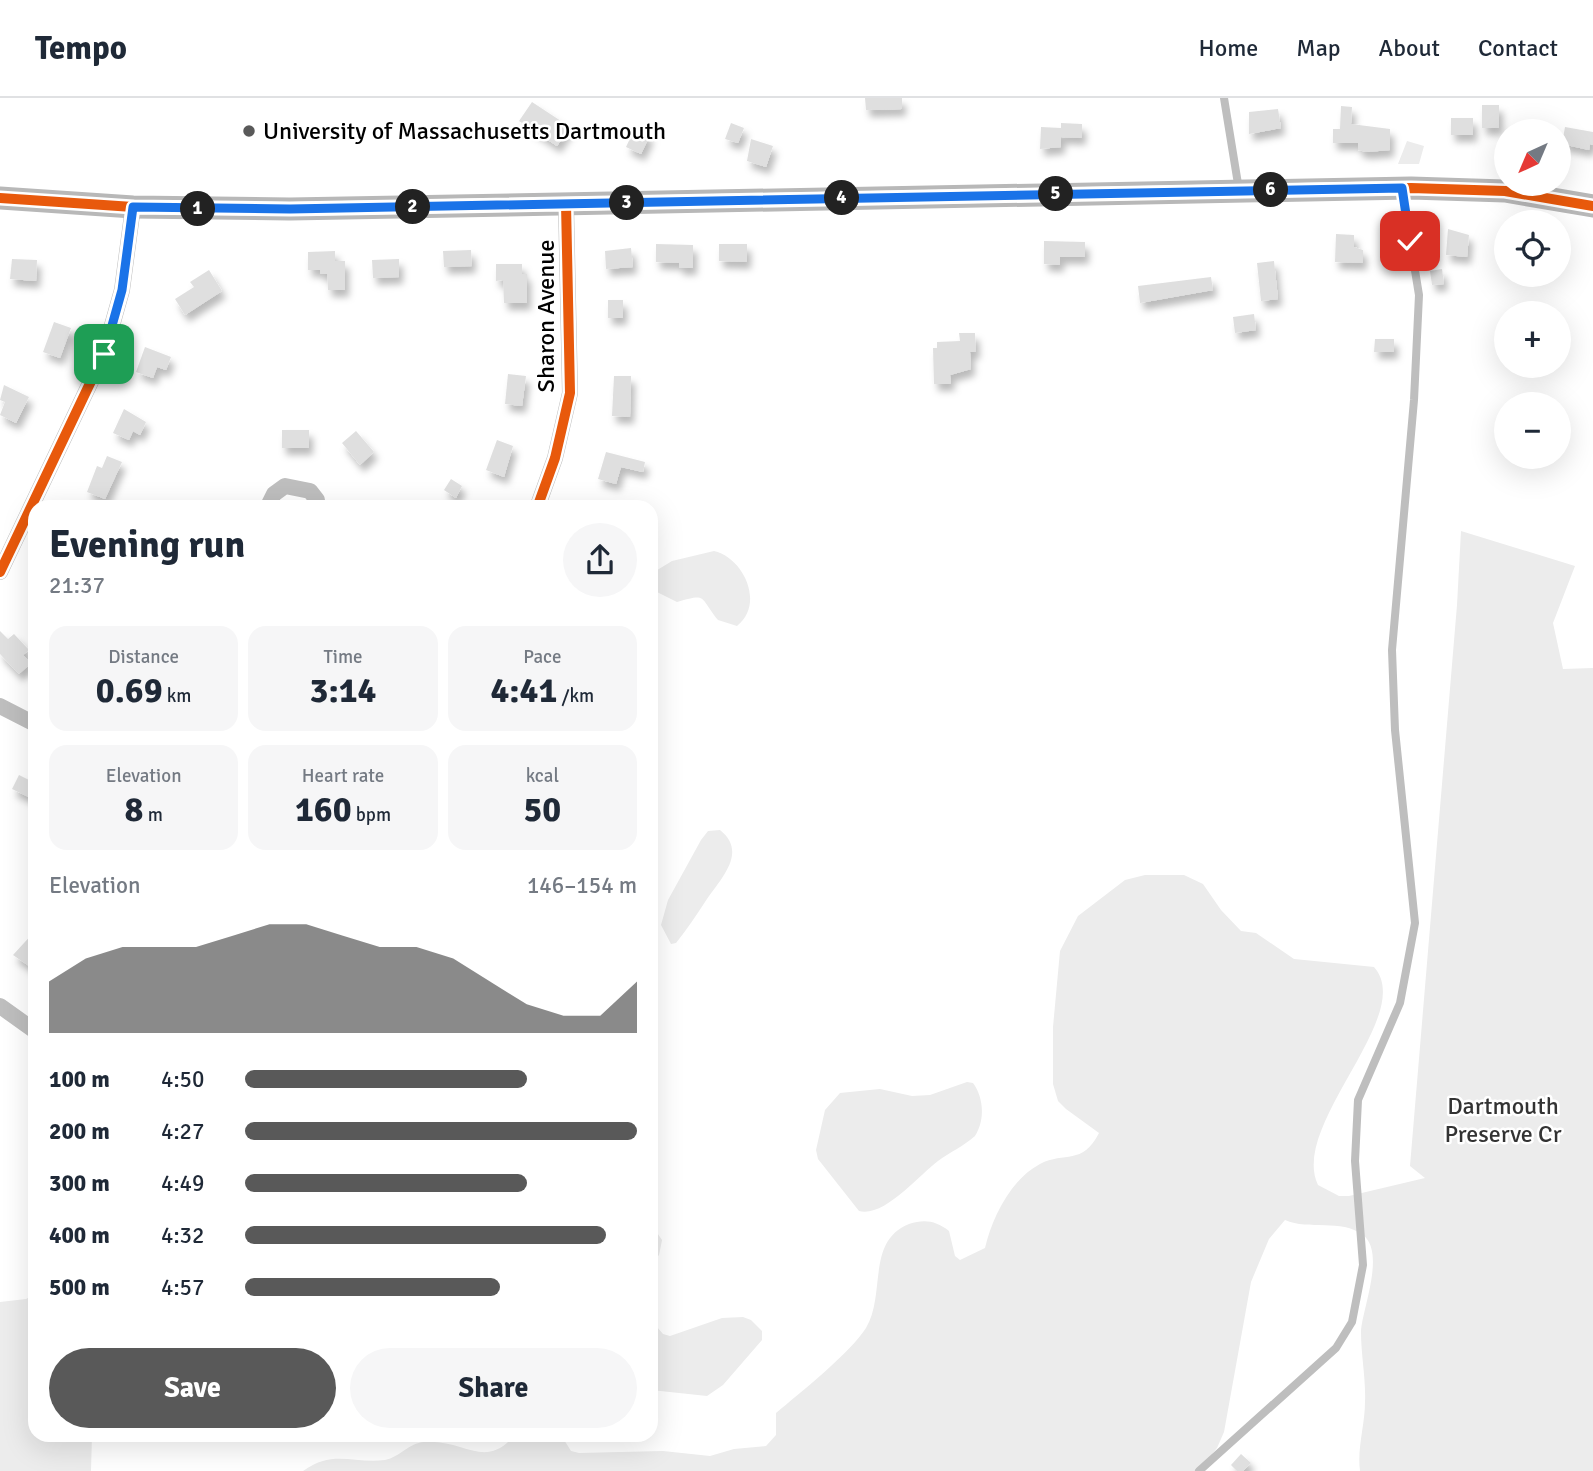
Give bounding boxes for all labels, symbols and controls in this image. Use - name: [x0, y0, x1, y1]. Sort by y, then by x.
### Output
- text: Tempo: [35, 28, 127, 69]
- text: Home: [1198, 33, 1258, 63]
- text: Map: [1296, 33, 1341, 63]
- text: About: [1379, 33, 1440, 63]
- text: Contact: [1478, 33, 1558, 63]
- place label: University of Massachusetts Dartmouth: [263, 116, 666, 146]
- north arrow: [1494, 119, 1572, 196]
- map controls: [1494, 119, 1571, 469]
- marker: University of Massachusetts Dartmouth: [241, 123, 257, 139]
- pin: 6: [1254, 172, 1288, 208]
- pin: 5: [1038, 176, 1074, 212]
- text: 6: [1265, 177, 1276, 201]
- pin: 4: [824, 180, 860, 216]
- text: 5: [1050, 181, 1061, 205]
- text: 4: [836, 185, 847, 209]
- pin: 3: [610, 186, 644, 220]
- pin: 2: [396, 190, 430, 224]
- text: 3: [621, 190, 632, 214]
- pin: 1: [180, 192, 216, 226]
- text: 2: [407, 194, 418, 218]
- text: 1: [192, 196, 203, 220]
- button: locate: [1494, 210, 1571, 287]
- pin: [1380, 211, 1440, 271]
- icon: check: [1391, 222, 1429, 260]
- street label: Sharon Avenue: [531, 240, 561, 392]
- button: +: [1494, 301, 1571, 378]
- pin: [74, 324, 134, 384]
- icon: arrive: [85, 335, 123, 373]
- button: −: [1494, 392, 1571, 469]
- text: Evening run: [49, 521, 245, 568]
- button: share: [563, 523, 637, 597]
- text: 21:37: [49, 571, 105, 600]
- text: Distance: [108, 645, 179, 669]
- text: Time: [323, 645, 363, 669]
- text: Pace: [523, 645, 561, 669]
- text: 0.69: [96, 669, 163, 712]
- text: 3:14: [309, 669, 377, 712]
- text: 4:41: [490, 669, 557, 712]
- text: km: [163, 684, 191, 708]
- text: /km: [557, 684, 594, 708]
- text: Elevation: [106, 764, 182, 788]
- text: Heart rate: [302, 764, 384, 788]
- text: kcal: [526, 764, 559, 788]
- text: 8: [125, 788, 143, 831]
- text: 160: [295, 788, 352, 831]
- text: 50: [523, 788, 561, 831]
- text: m: [143, 803, 163, 827]
- text: bpm: [352, 803, 391, 827]
- text: Elevation: [49, 871, 141, 900]
- text: 146–154 m: [527, 871, 637, 900]
- text: 100 m: [49, 1065, 110, 1094]
- text: 4:50: [161, 1065, 204, 1094]
- park label: Dartmouth Preserve Cr: [1445, 1091, 1562, 1149]
- text: 200 m: [49, 1117, 110, 1146]
- text: 4:27: [161, 1117, 204, 1146]
- text: 300 m: [49, 1169, 110, 1198]
- text: 4:49: [161, 1169, 204, 1198]
- text: 400 m: [49, 1221, 110, 1250]
- text: 4:32: [161, 1221, 204, 1250]
- text: 500 m: [49, 1273, 110, 1302]
- text: 4:57: [161, 1273, 204, 1302]
- button: Save: [49, 1348, 336, 1428]
- button: Share: [350, 1348, 637, 1428]

